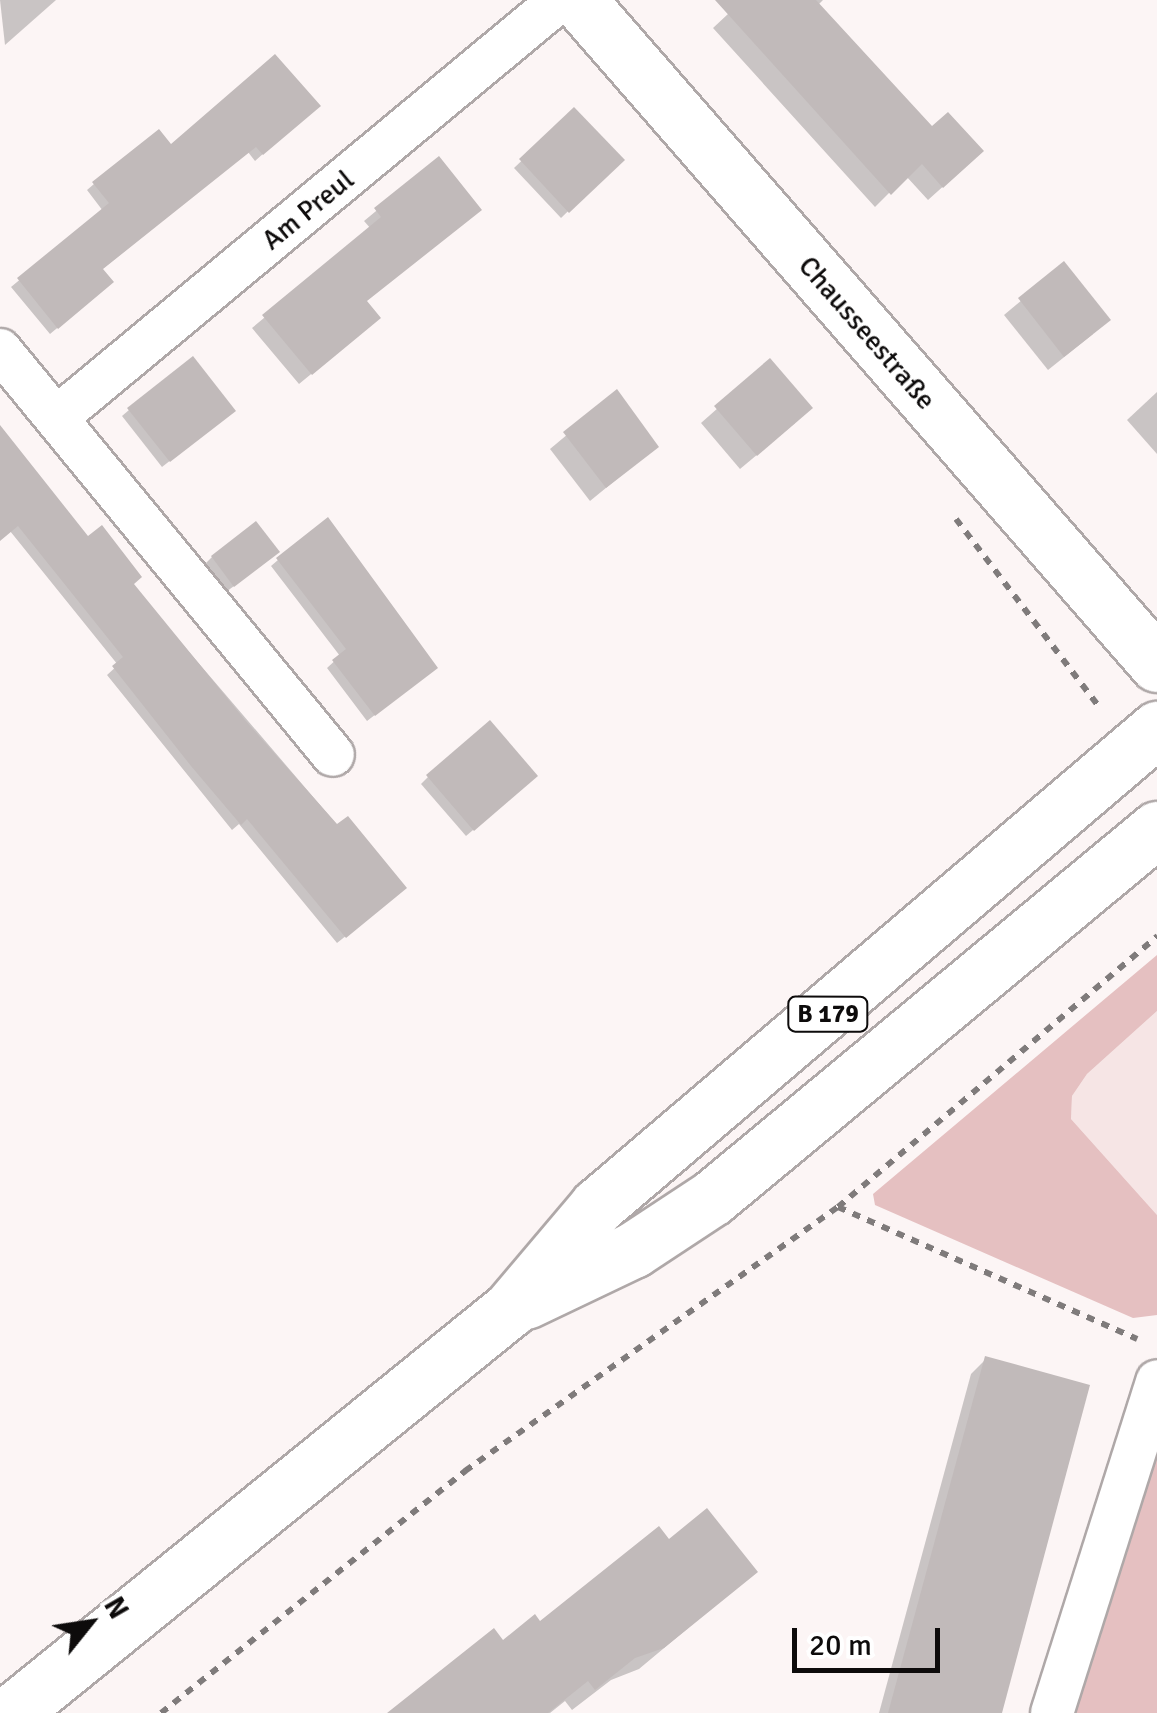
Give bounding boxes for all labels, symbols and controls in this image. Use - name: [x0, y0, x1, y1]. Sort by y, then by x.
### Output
- street label: Am Preul: [255, 163, 361, 257]
- street label: Chausseestraße: [791, 249, 943, 417]
- road number: B 179: [786, 994, 870, 1034]
- north arrow: [40, 1573, 140, 1673]
- text: N: [96, 1591, 136, 1625]
- scale bar: [797, 1608, 944, 1670]
- text: 20 m: [809, 1627, 872, 1664]

